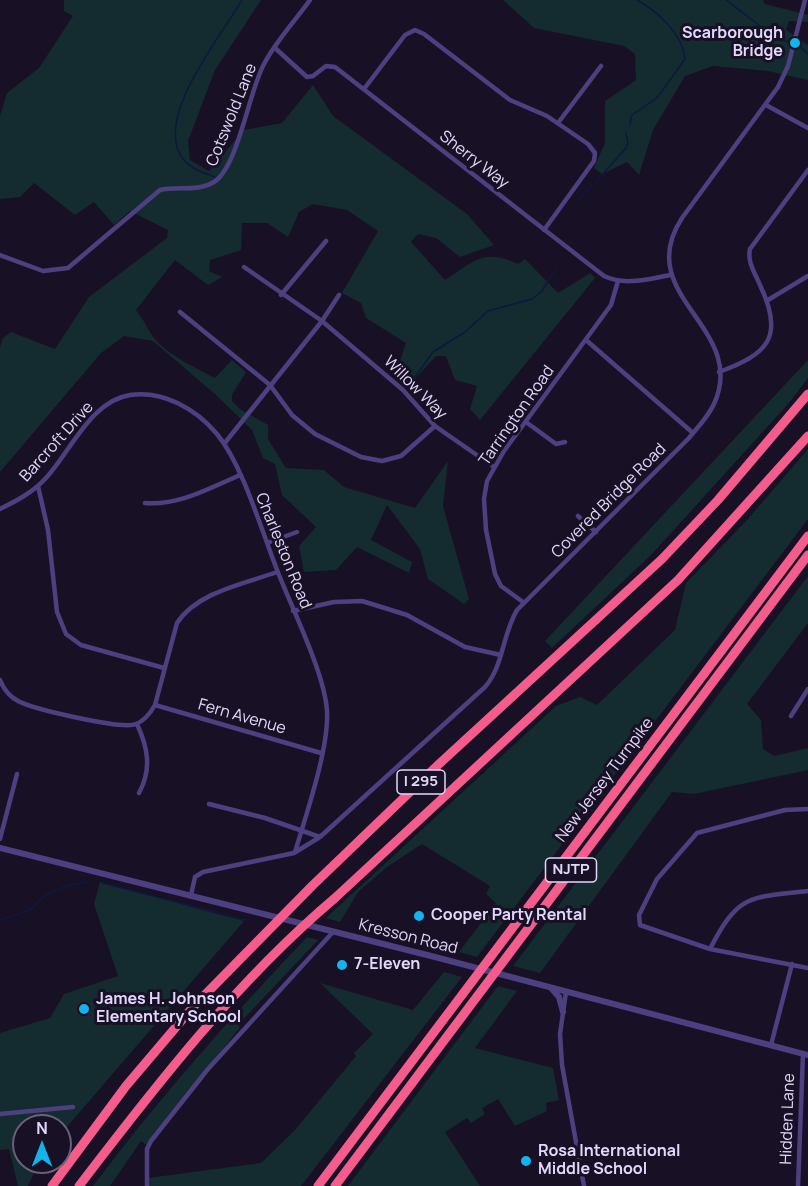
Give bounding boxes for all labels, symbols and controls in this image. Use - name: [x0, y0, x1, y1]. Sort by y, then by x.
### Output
- place label: Scarborough Bridge: [682, 24, 783, 62]
- marker: Scarborough Bridge: [788, 36, 802, 50]
- street label: Cotswold Lane: [203, 61, 261, 169]
- street label: Sherry Way: [435, 127, 513, 193]
- street label: Willow Way: [379, 352, 451, 424]
- street label: Tarrington Road: [475, 362, 559, 470]
- street label: Barcroft Drive: [16, 398, 98, 486]
- street label: Covered Bridge Road: [548, 440, 670, 562]
- street label: Charleston Road: [251, 490, 315, 612]
- street label: Fern Avenue: [196, 695, 288, 739]
- street label: New Jersey Turnpike: [552, 714, 658, 846]
- road number: I 295: [397, 770, 445, 794]
- road number: NJTP: [546, 858, 596, 882]
- place label: Cooper Party Rental: [431, 906, 587, 926]
- marker: Cooper Party Rental: [412, 909, 426, 923]
- street label: Kresson Road: [357, 915, 459, 959]
- place label: 7-Eleven: [354, 955, 420, 975]
- marker: 7-Eleven: [335, 958, 349, 972]
- place label: James H. Johnson Elementary School: [96, 990, 241, 1028]
- marker: James H. Johnson Elementary School: [77, 1002, 91, 1016]
- street label: Hidden Lane: [777, 1073, 799, 1165]
- north arrow: [12, 1114, 72, 1174]
- text: N: [36, 1117, 48, 1139]
- place label: Rosa International Middle School: [538, 1142, 681, 1180]
- marker: Rosa International Middle School: [519, 1154, 533, 1168]

